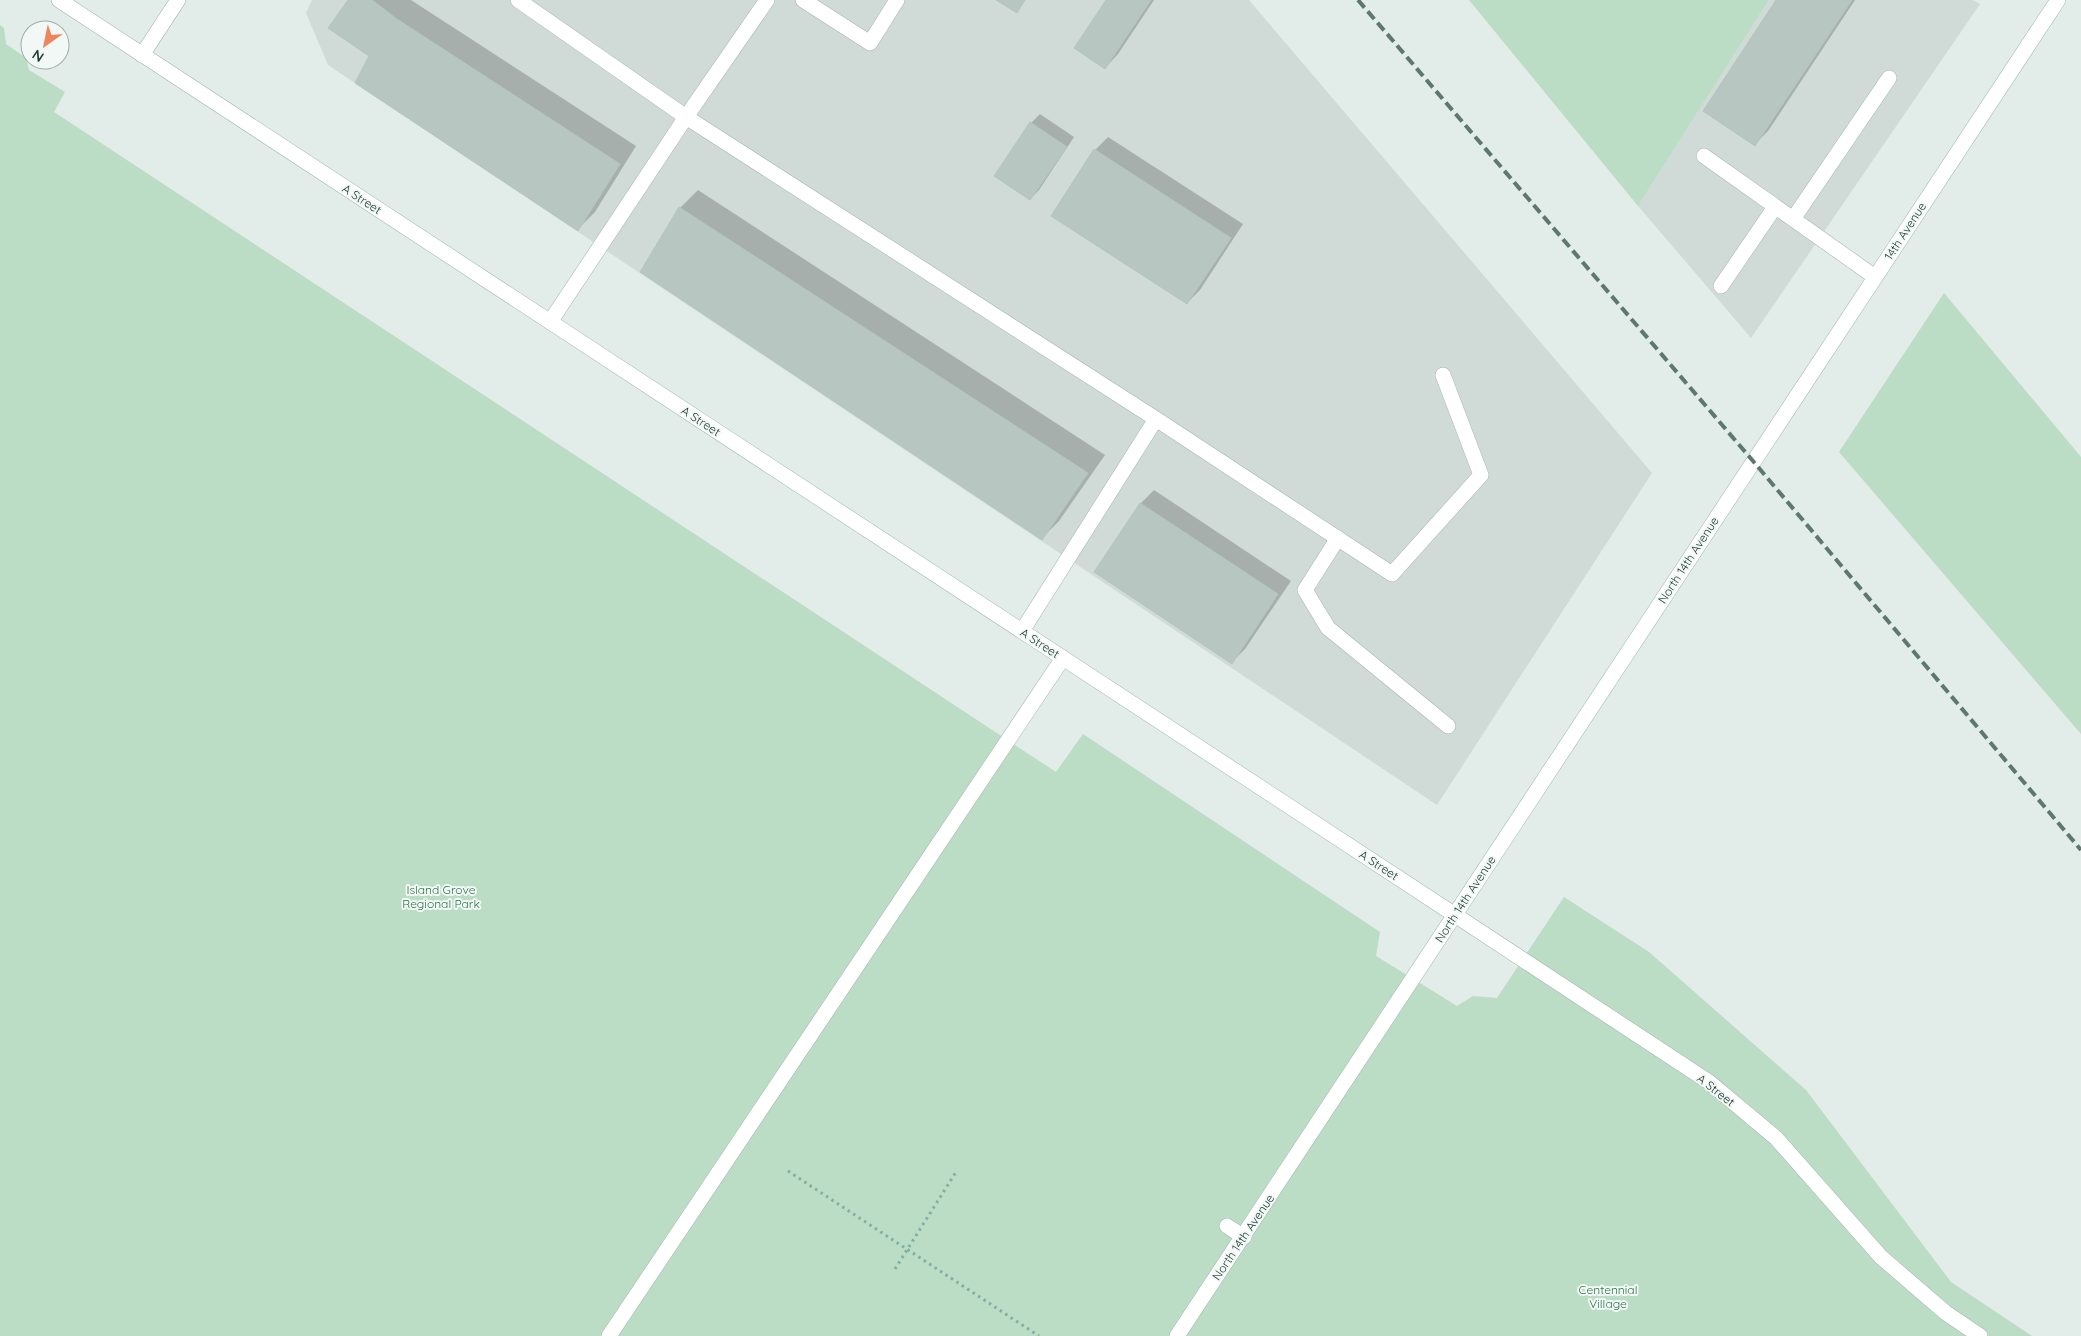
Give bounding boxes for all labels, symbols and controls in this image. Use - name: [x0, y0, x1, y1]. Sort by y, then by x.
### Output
- north arrow: [20, 20, 70, 70]
- text: N: [29, 46, 47, 66]
- street label: A Street: [340, 181, 384, 217]
- street label: 14th Avenue: [1881, 199, 1929, 263]
- street label: A Street: [679, 403, 723, 439]
- street label: North 14th Avenue: [1654, 514, 1722, 606]
- street label: A Street: [1018, 625, 1062, 661]
- street label: A Street: [1357, 847, 1401, 883]
- street label: North 14th Avenue: [1431, 853, 1499, 945]
- park label: Island Grove Regional Park: [402, 882, 480, 911]
- street label: A Street: [1694, 1071, 1738, 1109]
- street label: North 14th Avenue: [1209, 1191, 1277, 1283]
- park label: Centennial Village: [1579, 1282, 1637, 1311]

